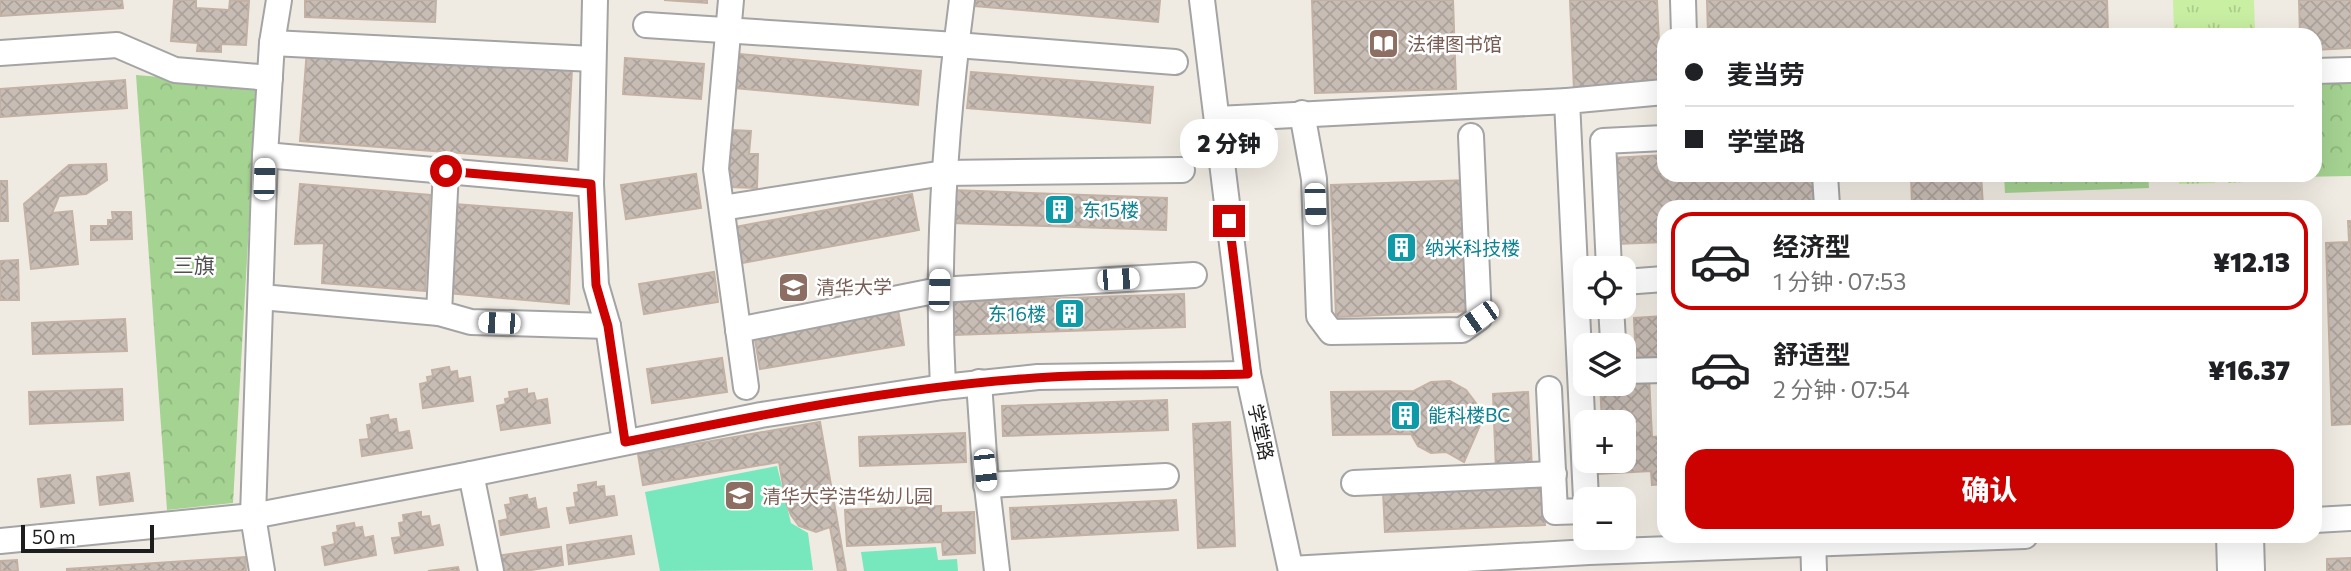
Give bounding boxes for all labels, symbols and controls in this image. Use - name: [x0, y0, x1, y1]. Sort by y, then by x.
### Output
- library icon: 法律图书馆: [1367, 27, 1401, 61]
- place label: 法律图书馆: [1407, 32, 1502, 55]
- text: 麦当劳: [1727, 58, 1805, 89]
- callout: 2 分钟: [1180, 120, 1278, 168]
- text: 学堂路: [1727, 125, 1805, 156]
- text: 2 分钟: [1197, 129, 1261, 157]
- route start: [430, 155, 462, 187]
- car: [253, 158, 276, 200]
- car: [1304, 183, 1327, 225]
- building icon: 东15楼: [1042, 193, 1076, 227]
- place label: 东15楼: [1082, 198, 1139, 221]
- route end: [1213, 205, 1245, 237]
- icon: car: [1689, 230, 1752, 293]
- text: 经济型: [1773, 230, 1851, 261]
- building icon: 纳米科技楼: [1385, 231, 1419, 265]
- place label: 纳米科技楼: [1425, 236, 1520, 259]
- text: ¥12.13: [2213, 246, 2290, 277]
- district label: 三旗: [173, 252, 215, 277]
- map controls: [1573, 256, 1636, 550]
- button: locate: [1573, 256, 1636, 319]
- car: [1097, 267, 1140, 291]
- text: 1 分钟 · 07:53: [1773, 267, 1906, 295]
- car: [928, 269, 951, 311]
- school or university icon: 清华大学: [776, 270, 810, 304]
- place label: 清华大学: [816, 275, 892, 298]
- building icon: 东16楼: [1052, 297, 1086, 331]
- car: [1456, 297, 1503, 339]
- place label: 东16楼: [988, 302, 1046, 325]
- car: [478, 312, 521, 334]
- button: layers: [1573, 333, 1636, 396]
- icon: car: [1689, 338, 1752, 401]
- text: 舒适型: [1773, 338, 1851, 369]
- text: ¥16.37: [2208, 354, 2290, 385]
- text: 2 分钟 · 07:54: [1773, 375, 1910, 403]
- building icon: 能科楼BC: [1388, 398, 1422, 432]
- street label: 学堂路: [1244, 402, 1279, 462]
- place label: 能科楼BC: [1428, 403, 1510, 426]
- button: +: [1573, 410, 1636, 473]
- car: [973, 448, 998, 492]
- button: 确认: [1685, 449, 2294, 529]
- school or university icon: 清华大学洁华幼儿园: [722, 479, 756, 513]
- place label: 清华大学洁华幼儿园: [762, 484, 933, 507]
- button: −: [1573, 487, 1636, 550]
- scale bar: [21, 522, 154, 554]
- text: 50 m: [32, 525, 76, 548]

